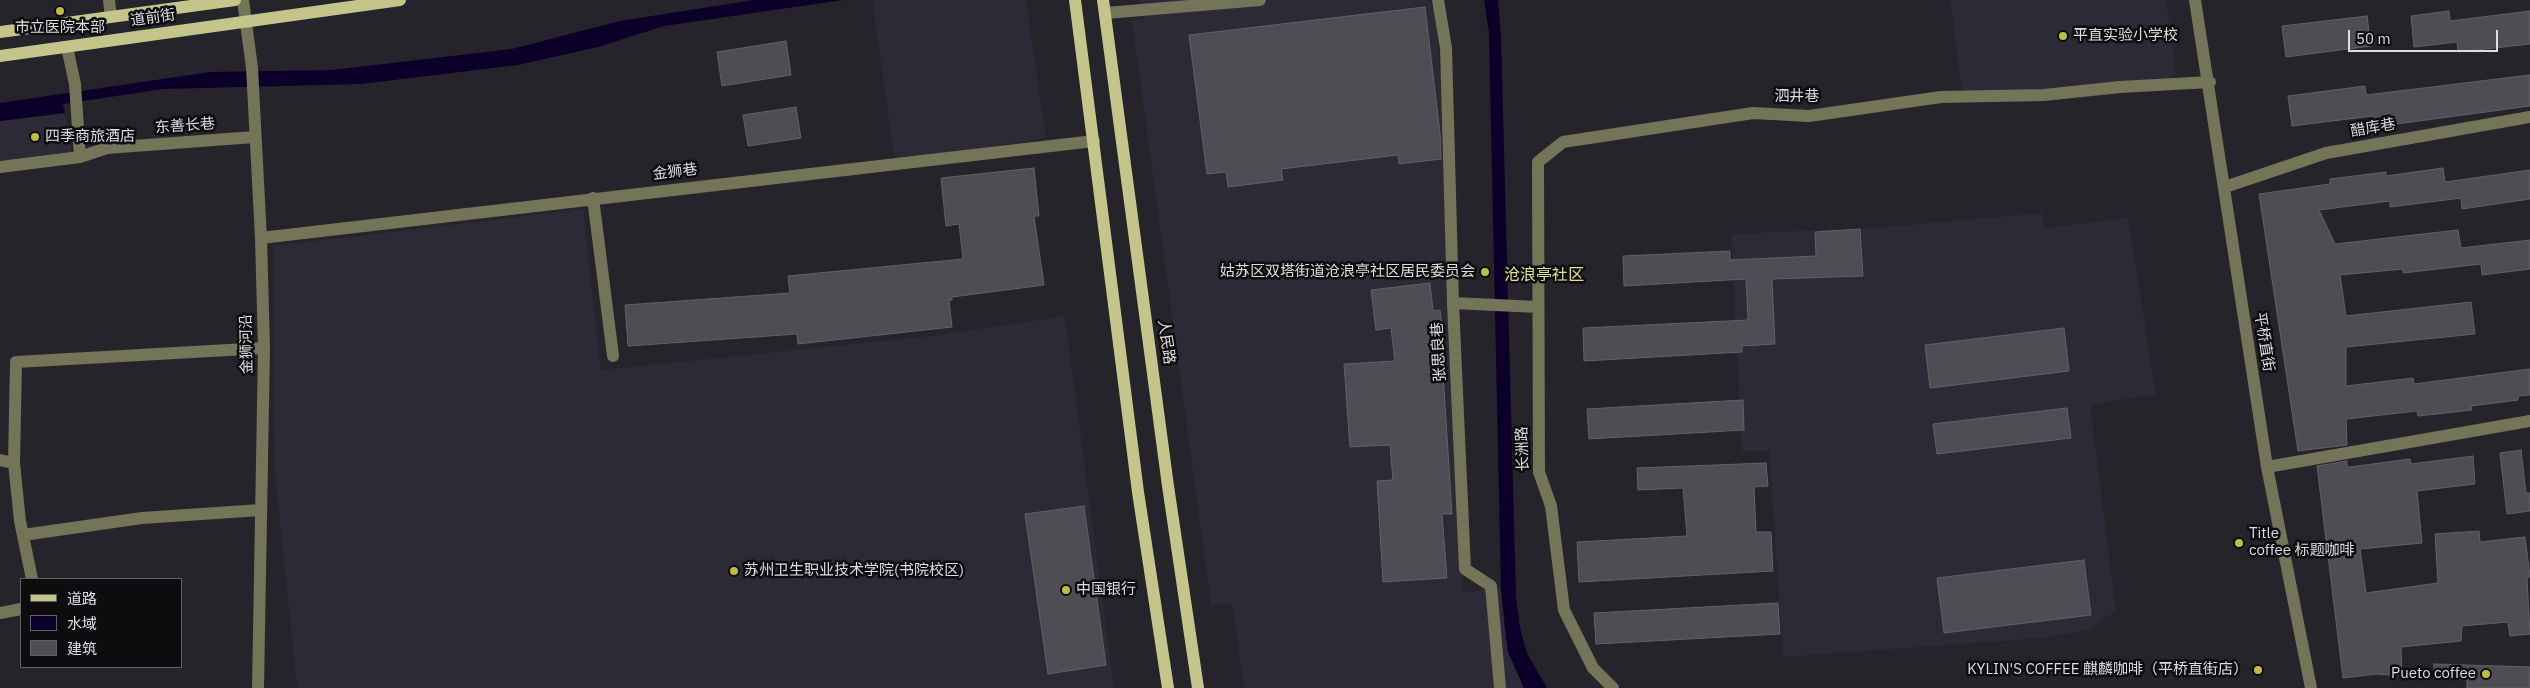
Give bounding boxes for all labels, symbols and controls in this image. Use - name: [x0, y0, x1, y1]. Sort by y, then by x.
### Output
- marker: 市立医院本部: [54, 5, 66, 17]
- street label: 道前街: [129, 6, 177, 30]
- place label: 市立医院本部: [15, 19, 105, 37]
- scale bar: [2350, 20, 2500, 52]
- place label: 平直实验小学校: [2073, 27, 2178, 45]
- text: 50 m: [2356, 29, 2391, 48]
- marker: 平直实验小学校: [2057, 30, 2069, 42]
- street label: 泗井巷: [1775, 88, 1819, 106]
- street label: 东善长巷: [154, 115, 216, 137]
- street label: 醋库巷: [2349, 115, 2397, 141]
- place label: 四季商旅酒店: [45, 128, 135, 146]
- marker: 四季商旅酒店: [29, 131, 41, 143]
- street label: 金狮巷: [652, 160, 698, 184]
- place label: 姑苏区双塔街道沧浪亭社区居民委员会: [1220, 263, 1475, 281]
- district label: 沧浪亭社区: [1504, 265, 1584, 285]
- marker: 姑苏区双塔街道沧浪亭社区居民委员会: [1479, 266, 1491, 278]
- street label: 平桥直街: [2250, 311, 2278, 373]
- street label: 金狮河沿: [237, 314, 257, 374]
- street label: 人民路: [1154, 318, 1178, 366]
- street label: 张思良巷: [1428, 322, 1450, 382]
- street label: 长洲路: [1513, 426, 1533, 472]
- place label: Title coffee 标题咖啡: [2249, 525, 2354, 560]
- marker: Title coffee 标题咖啡: [2233, 537, 2245, 549]
- place label: 苏州卫生职业技术学院(书院校区): [744, 562, 964, 580]
- marker: 苏州卫生职业技术学院(书院校区): [728, 565, 740, 577]
- legend: [20, 578, 182, 668]
- place label: 中国银行: [1076, 581, 1136, 599]
- marker: 中国银行: [1060, 584, 1072, 596]
- text: 道路: [67, 589, 97, 608]
- text: 水域: [67, 614, 97, 633]
- text: 建筑: [67, 639, 97, 658]
- place label: KYLIN'S COFFEE 麒麟咖啡（平桥直街店）: [1967, 661, 2248, 679]
- marker: KYLIN'S COFFEE 麒麟咖啡（平桥直街店）: [2252, 664, 2264, 676]
- place label: Pueto coffee: [2391, 665, 2476, 683]
- marker: Pueto coffee: [2480, 668, 2492, 680]

